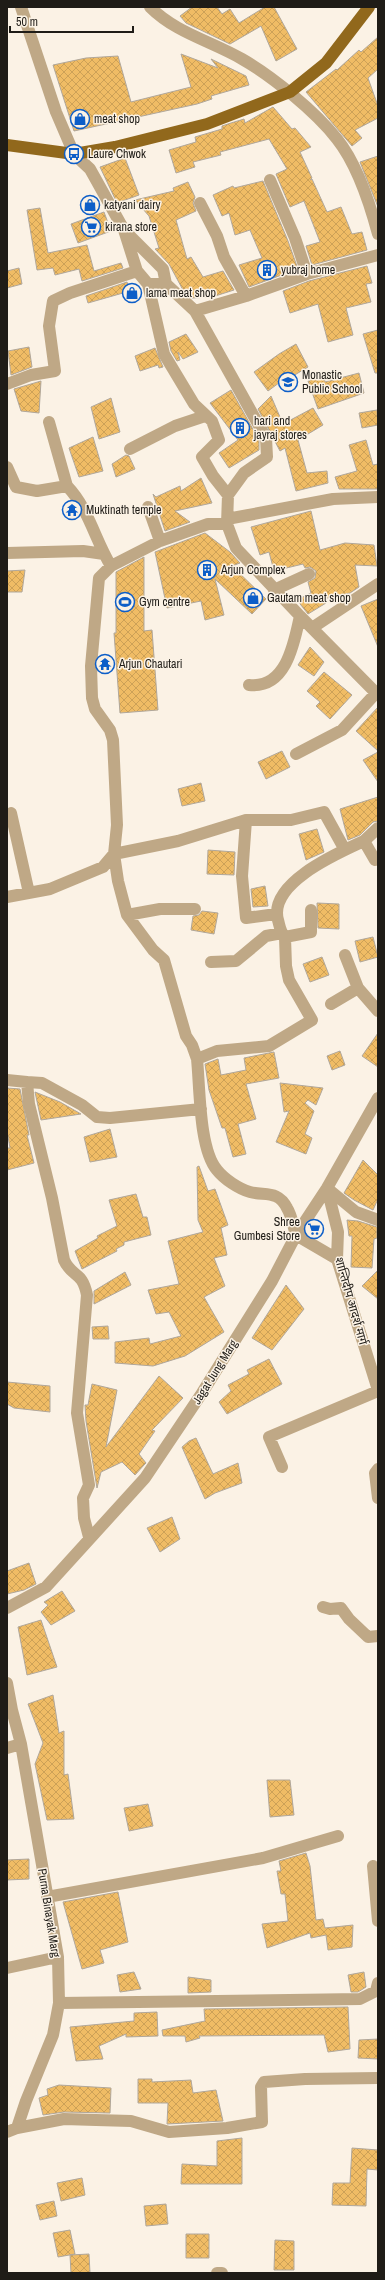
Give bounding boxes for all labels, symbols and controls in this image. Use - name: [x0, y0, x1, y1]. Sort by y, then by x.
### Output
- scale bar: [10, 8, 133, 34]
- text: 50 m: [16, 14, 38, 30]
- shop icon: meat shop: [69, 108, 91, 130]
- place label: meat shop: [94, 111, 140, 127]
- bus stop icon: Laure Chwok: [63, 143, 85, 165]
- place label: Laure Chwok: [88, 146, 146, 162]
- shop icon: katyani dairy: [79, 194, 101, 216]
- place label: katyani dairy: [104, 197, 160, 213]
- supermarket icon: kirana store: [80, 216, 102, 238]
- place label: kirana store: [105, 219, 157, 235]
- building icon: yubraj home: [256, 259, 278, 281]
- place label: yubraj home: [281, 262, 335, 278]
- shop icon: lama meat shop: [121, 282, 143, 304]
- place label: lama meat shop: [146, 285, 216, 301]
- place label: Monastic Public School: [302, 367, 362, 397]
- school or university icon: Monastic Public School: [277, 371, 299, 393]
- place label: hari and jayraj stores: [253, 413, 307, 443]
- building icon: hari and jayraj stores: [229, 417, 251, 439]
- temple icon: Muktinath temple: [61, 499, 83, 521]
- place label: Muktinath temple: [86, 502, 161, 518]
- building icon: Arjun Complex: [196, 559, 218, 581]
- place label: Arjun Complex: [220, 562, 286, 578]
- shop icon: Gautam meat shop: [242, 587, 264, 609]
- place label: Gautam meat shop: [267, 590, 351, 606]
- sports icon: Gym centre: [114, 591, 136, 613]
- place label: Gym centre: [139, 594, 190, 610]
- temple icon: Arjun Chautari: [94, 653, 116, 675]
- place label: Arjun Chautari: [118, 656, 182, 672]
- place label: Shree Gumbesi Store: [234, 1214, 300, 1244]
- supermarket icon: Shree Gumbesi Store: [303, 1218, 325, 1240]
- street label: शान्तिदीप आदर्श मार्ग: [331, 1255, 371, 1348]
- street label: Jagat Jung Marg: [189, 1336, 241, 1407]
- street label: Purna Binayak Marg: [34, 1867, 64, 1959]

